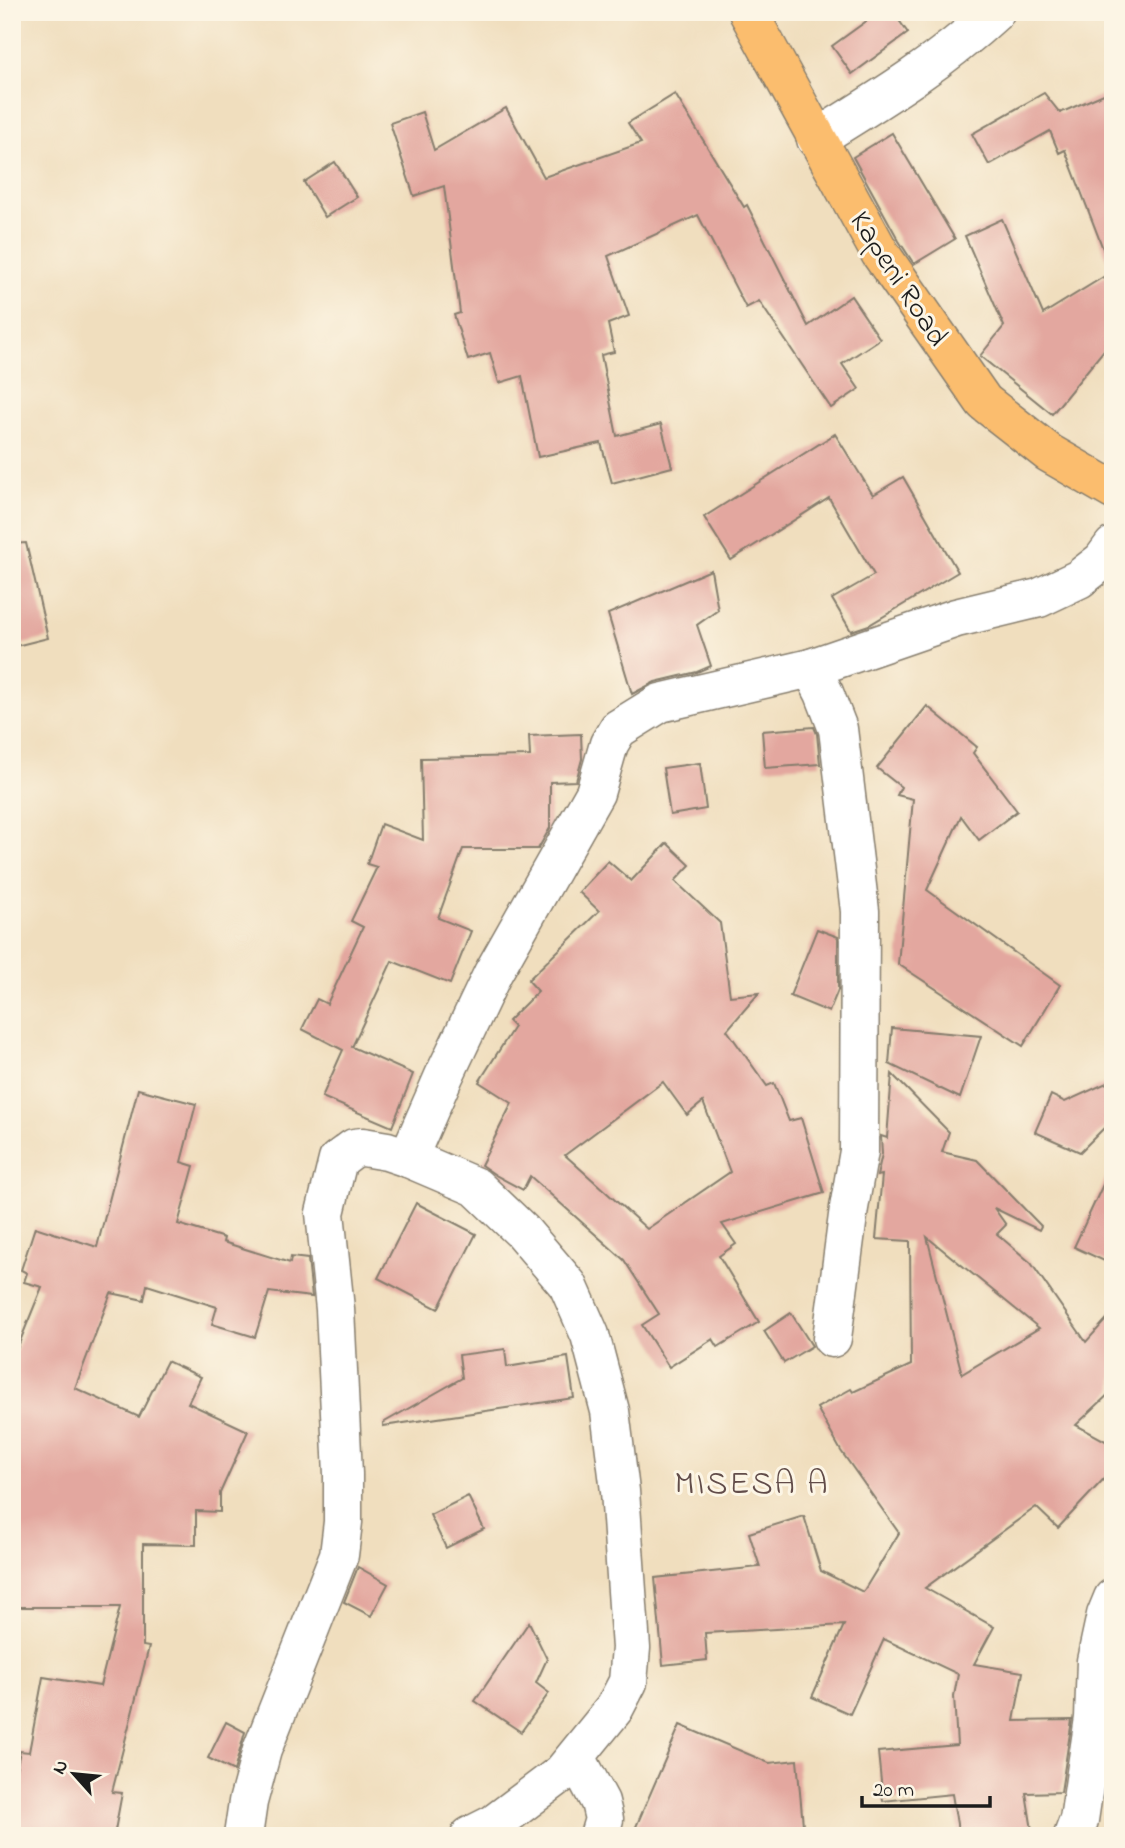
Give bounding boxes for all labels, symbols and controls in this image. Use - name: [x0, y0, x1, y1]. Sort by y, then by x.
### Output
- street label: Kapeni Road: [837, 203, 958, 356]
- district label: MISESA A: [674, 1461, 830, 1509]
- north arrow: [38, 1740, 108, 1810]
- text: N: [46, 1755, 76, 1779]
- scale bar: [862, 1764, 990, 1808]
- text: 20 m: [873, 1776, 914, 1806]

